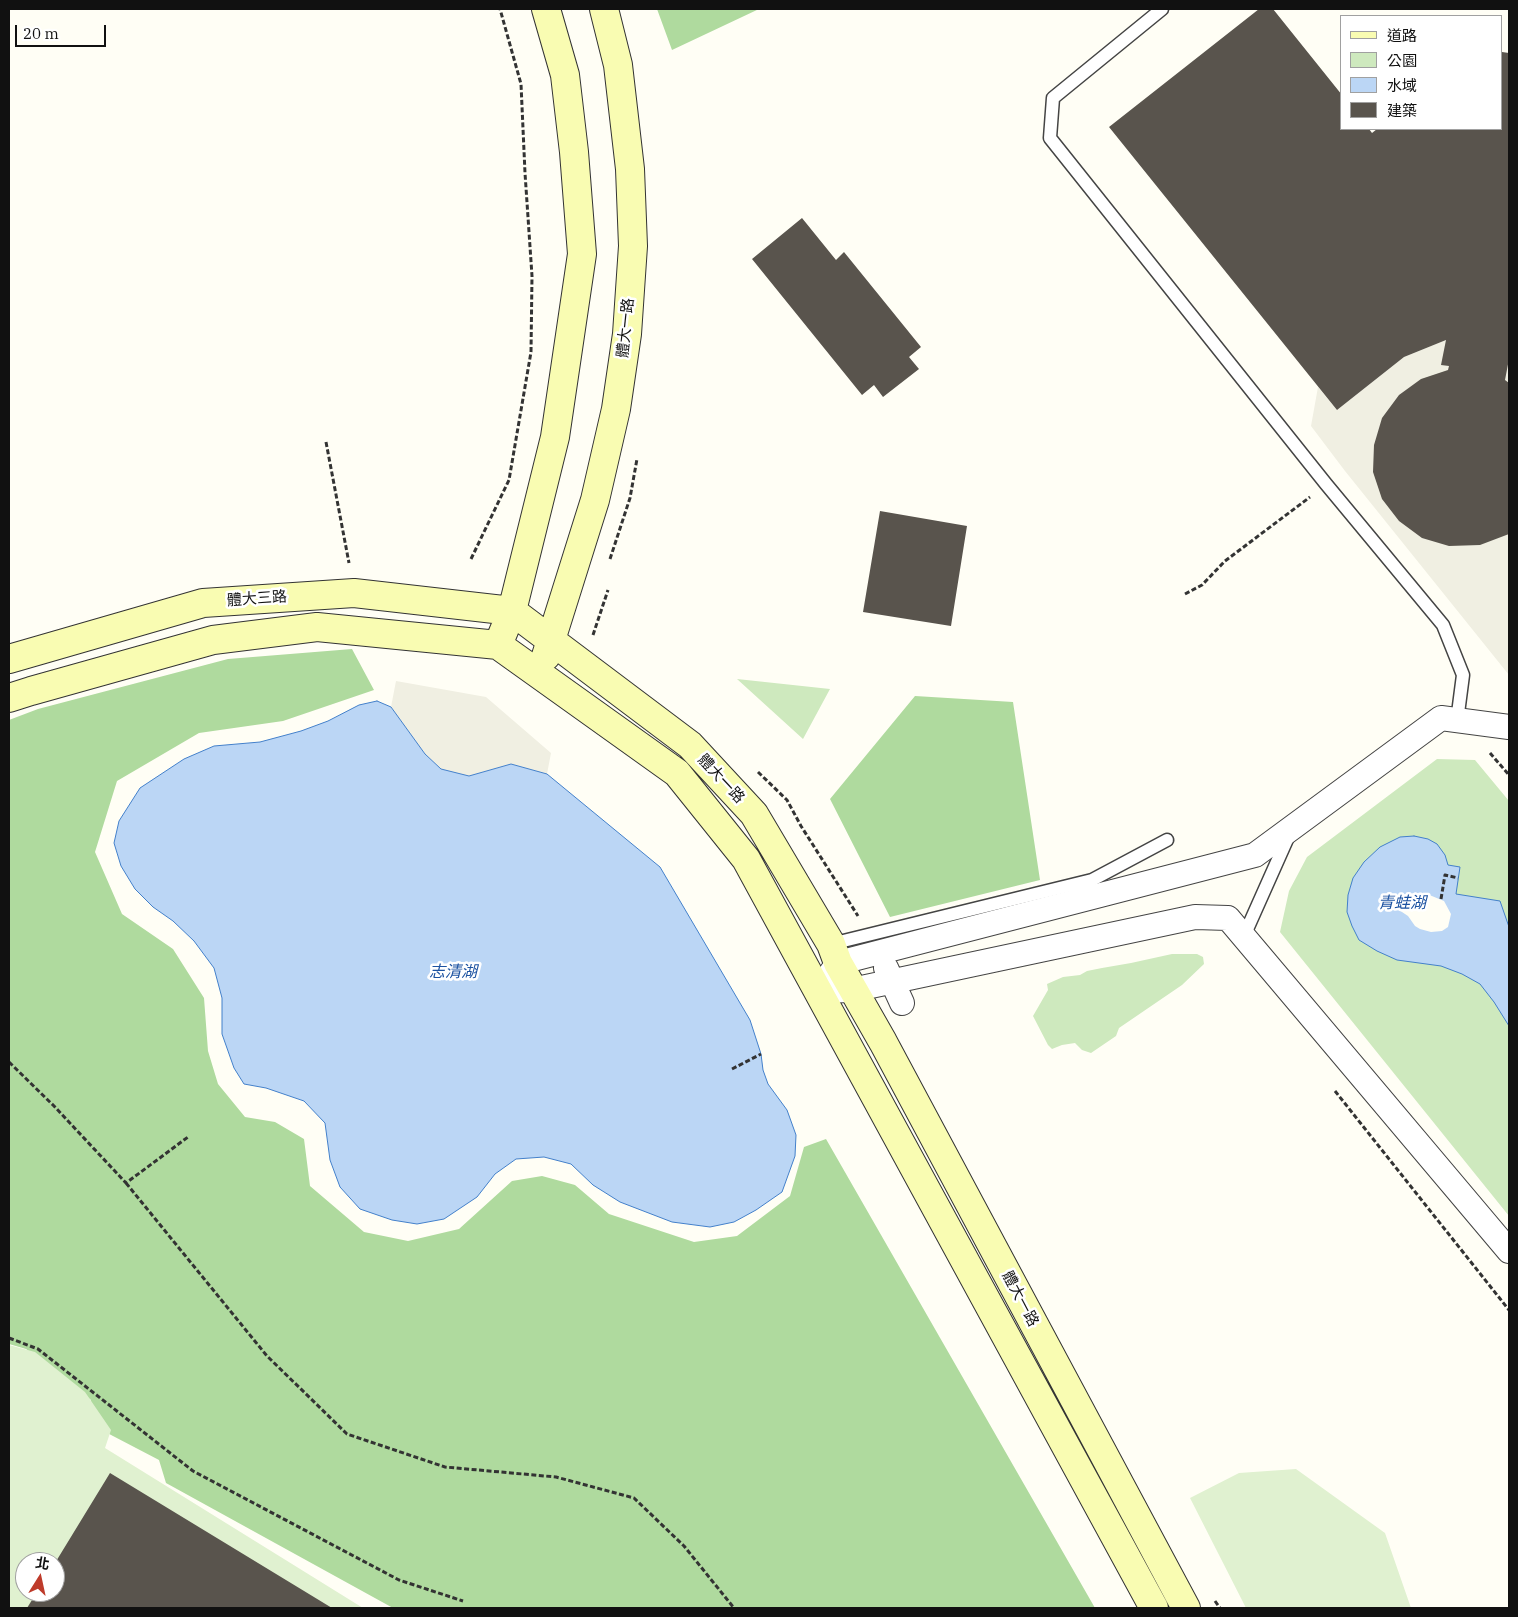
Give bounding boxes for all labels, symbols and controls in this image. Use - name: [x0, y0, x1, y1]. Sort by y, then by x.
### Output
- scale bar: [18, 15, 109, 47]
- legend: [1340, 15, 1503, 130]
- text: 20 m: [23, 24, 59, 43]
- text: 道路: [1387, 26, 1417, 45]
- text: 公園: [1387, 51, 1417, 70]
- text: 水域: [1387, 76, 1417, 95]
- text: 建築: [1387, 101, 1417, 120]
- street label: 體大一路: [614, 297, 638, 359]
- street label: 體大三路: [226, 588, 288, 610]
- street label: 體大一路: [694, 751, 748, 807]
- water label: 青蛙湖: [1378, 893, 1426, 913]
- water label: 志清湖: [429, 962, 477, 982]
- street label: 體大一路: [998, 1268, 1042, 1330]
- north arrow: [15, 1552, 65, 1602]
- text: 北: [34, 1553, 51, 1573]

